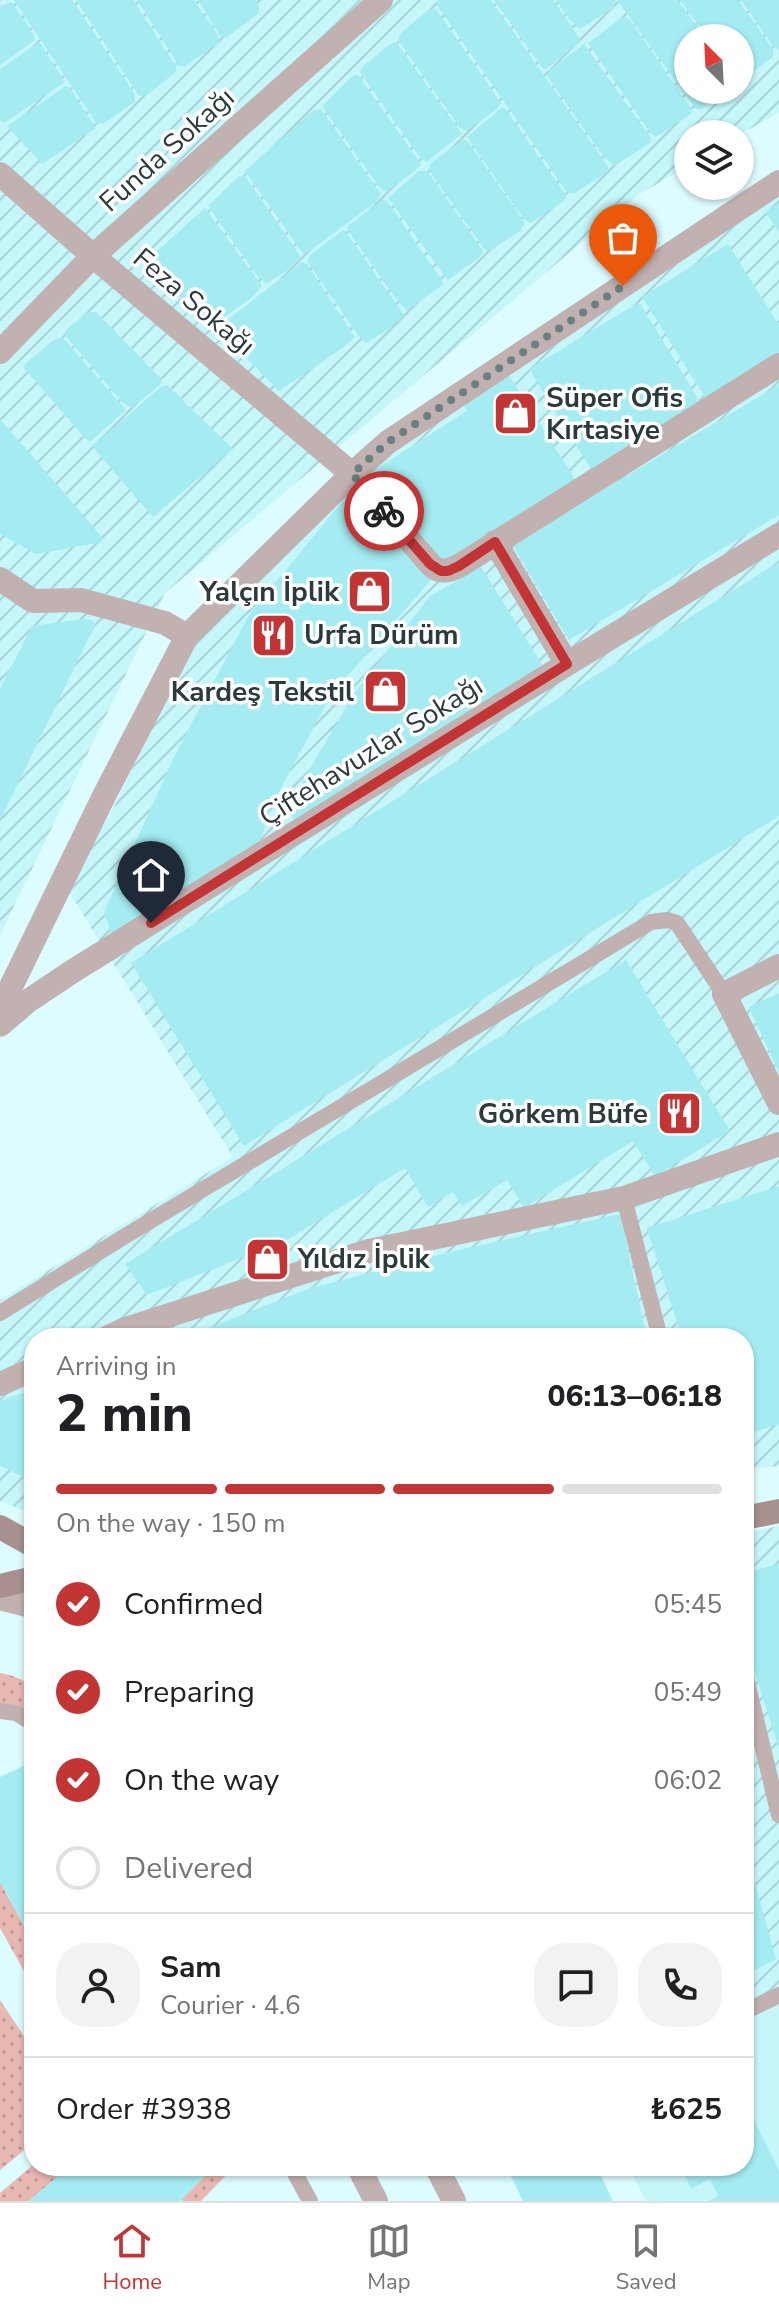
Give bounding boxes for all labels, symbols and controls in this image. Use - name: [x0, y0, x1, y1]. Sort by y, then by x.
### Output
- north arrow: [674, 24, 754, 104]
- map controls: [674, 24, 754, 200]
- street label: Funda Sokağı: [91, 79, 243, 221]
- button: layers: [674, 120, 754, 200]
- pin: [589, 204, 657, 286]
- icon: bag: [601, 216, 645, 260]
- street label: Feza Sokağı: [125, 240, 263, 364]
- place label: Süper Ofis Kırtasiye: [546, 379, 683, 449]
- shop icon: Süper Ofis Kırtasiye: [491, 390, 539, 438]
- courier: [344, 471, 424, 551]
- icon: bike: [362, 489, 406, 533]
- shop icon: Yalçın İplik: [346, 568, 394, 616]
- place label: Yalçın İplik: [199, 573, 340, 611]
- restaurant icon: Urfa Dürüm: [249, 611, 297, 659]
- place label: Urfa Dürüm: [304, 616, 459, 654]
- street label: Çiftehavuzlar Sokağı: [252, 667, 490, 835]
- shop icon: Kardeş Tekstil: [361, 668, 409, 716]
- place label: Kardeş Tekstil: [171, 673, 354, 711]
- pin: [117, 841, 185, 923]
- icon: home: [129, 853, 173, 897]
- restaurant icon: Görkem Büfe: [655, 1090, 703, 1138]
- place label: Görkem Büfe: [478, 1095, 648, 1133]
- shop icon: Yıldız İplik: [243, 1235, 291, 1283]
- place label: Yıldız İplik: [297, 1240, 431, 1278]
- text: Arriving in: [56, 1349, 177, 1384]
- text: 06:13–06:18: [547, 1376, 722, 1417]
- text: 2 min: [56, 1378, 193, 1449]
- text: On the way · 150 m: [56, 1506, 285, 1541]
- icon: check: [56, 1582, 100, 1626]
- text: Confirmed: [124, 1584, 264, 1625]
- text: 05:45: [654, 1587, 722, 1622]
- icon: check: [56, 1670, 100, 1714]
- text: Preparing: [124, 1672, 255, 1713]
- text: 05:49: [654, 1675, 722, 1710]
- icon: check: [56, 1758, 100, 1802]
- text: On the way: [124, 1760, 279, 1801]
- text: 06:02: [654, 1763, 722, 1798]
- text: Delivered: [124, 1848, 253, 1889]
- button: person: [56, 1943, 140, 2027]
- button: chat: [534, 1943, 618, 2027]
- button: phone: [638, 1943, 722, 2027]
- text: Sam: [160, 1947, 222, 1988]
- text: Courier · 4.6: [160, 1988, 301, 2023]
- text: Order #3938: [56, 2089, 231, 2130]
- text: ₺625: [650, 2089, 722, 2130]
- tab: Home: [102, 2219, 162, 2297]
- tab: Map: [367, 2219, 411, 2297]
- tab: Saved: [616, 2219, 677, 2297]

